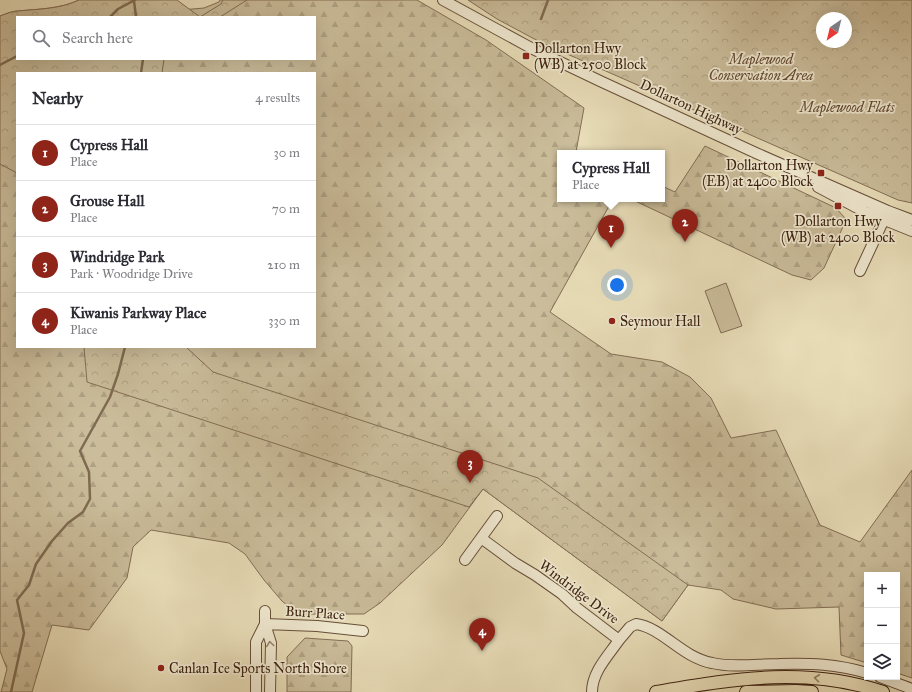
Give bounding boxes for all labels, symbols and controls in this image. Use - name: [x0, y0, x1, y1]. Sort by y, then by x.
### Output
- north arrow: [816, 12, 852, 48]
- search box: [16, 16, 316, 60]
- icon: search: [30, 27, 52, 49]
- text: Search here: [62, 29, 133, 47]
- place label: Dollarton Hwy (WB) at 2500 Block: [534, 40, 647, 74]
- marker: Dollarton Hwy (WB) at 2500 Block: [521, 51, 531, 61]
- park label: Maplewood Conservation Area: [709, 51, 814, 84]
- street label: Dollarton Highway: [637, 76, 745, 138]
- text: Nearby: [32, 88, 83, 109]
- text: 4 results: [255, 90, 300, 106]
- park label: Maplewood Flats: [798, 99, 895, 117]
- text: Cypress Hall: [70, 136, 148, 154]
- text: 1: [42, 145, 48, 161]
- text: 30 m: [274, 145, 300, 161]
- popup: [557, 150, 665, 202]
- text: Place: [70, 154, 97, 170]
- place label: Dollarton Hwy (EB) at 2400 Block: [702, 157, 813, 191]
- text: Cypress Hall: [572, 159, 650, 177]
- marker: Dollarton Hwy (EB) at 2400 Block: [816, 168, 826, 178]
- text: Place: [572, 177, 599, 193]
- text: Grouse Hall: [70, 192, 145, 210]
- text: 2: [42, 201, 48, 217]
- text: 70 m: [272, 201, 300, 217]
- marker: Dollarton Hwy (WB) at 2400 Block: [833, 201, 843, 211]
- pin: 2: [672, 209, 698, 242]
- text: Place: [70, 210, 97, 226]
- place label: Dollarton Hwy (WB) at 2400 Block: [781, 213, 896, 247]
- pin: 1: [598, 215, 624, 248]
- text: Windridge Park: [70, 248, 165, 266]
- text: 3: [42, 257, 48, 273]
- text: 210 m: [267, 257, 300, 273]
- text: Park · Woodridge Drive: [70, 266, 193, 282]
- your location: [607, 275, 627, 295]
- text: Kiwanis Parkway Place: [70, 304, 207, 322]
- text: 4: [41, 313, 49, 329]
- text: 330 m: [268, 313, 300, 329]
- place label: Seymour Hall: [620, 313, 701, 330]
- marker: Seymour Hall: [607, 316, 617, 326]
- text: Place: [70, 322, 97, 338]
- pin: 3: [457, 450, 483, 483]
- street label: Windridge Drive: [536, 556, 622, 628]
- map controls: [864, 572, 900, 680]
- button: +: [864, 572, 900, 608]
- street label: Burr Place: [285, 602, 346, 624]
- button: −: [864, 608, 900, 644]
- pin: 4: [469, 618, 495, 651]
- one-way arrow: [266, 641, 275, 647]
- button: layers: [864, 644, 900, 680]
- place label: Canlan Ice Sports North Shore: [169, 660, 347, 677]
- marker: Canlan Ice Sports North Shore: [156, 663, 166, 673]
- one-way arrow: [814, 674, 820, 683]

